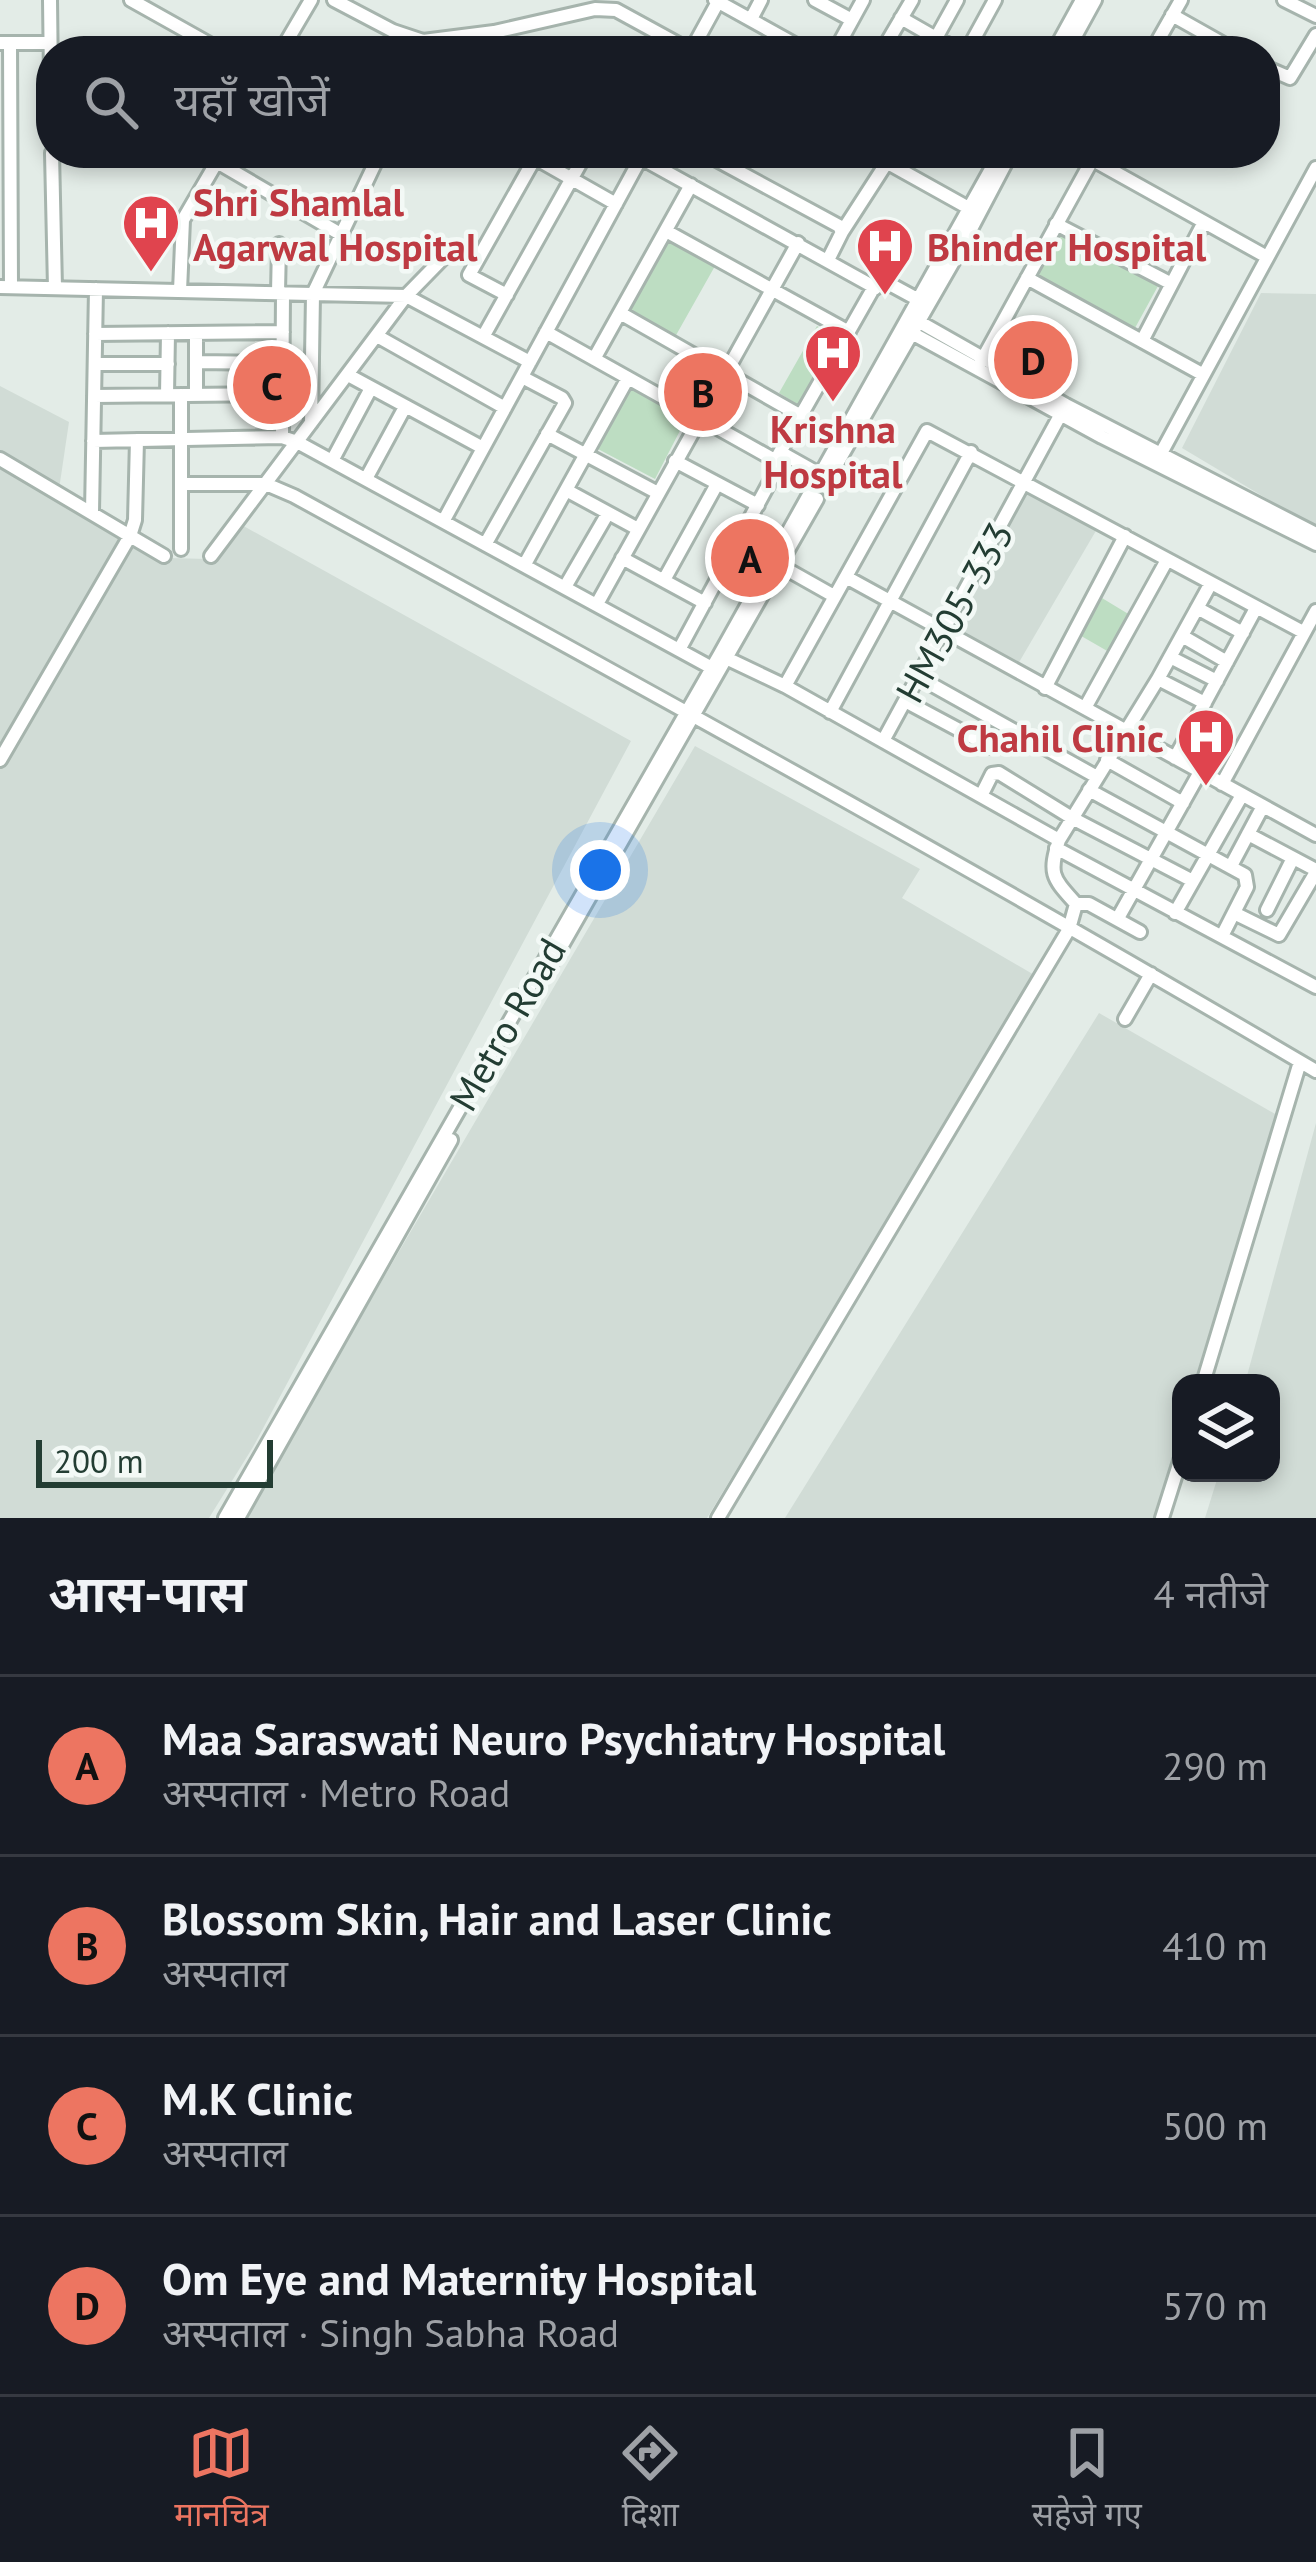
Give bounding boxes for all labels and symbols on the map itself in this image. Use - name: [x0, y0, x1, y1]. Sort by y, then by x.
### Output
- place label: Shri Shamlal Agarwal Hospital: [193, 176, 478, 272]
- hospital icon: Shri Shamlal Agarwal Hospital: [120, 192, 182, 274]
- hospital icon: Bhinder Hospital: [854, 215, 916, 297]
- place label: Bhinder Hospital: [927, 221, 1207, 272]
- pin: D: [994, 315, 1072, 405]
- hospital icon: Krishna Hospital: [802, 322, 864, 404]
- pin: C: [233, 340, 311, 430]
- pin: B: [664, 347, 742, 437]
- place label: Krishna Hospital: [764, 403, 903, 499]
- pin: A: [711, 513, 789, 603]
- street label: HM305-333: [884, 513, 1024, 711]
- hospital icon: Chahil Clinic: [1175, 706, 1237, 788]
- place label: Chahil Clinic: [957, 712, 1164, 763]
- your location: [570, 840, 630, 900]
- street label: Metro Road: [437, 929, 577, 1119]
- scale bar: [36, 1434, 273, 1487]

